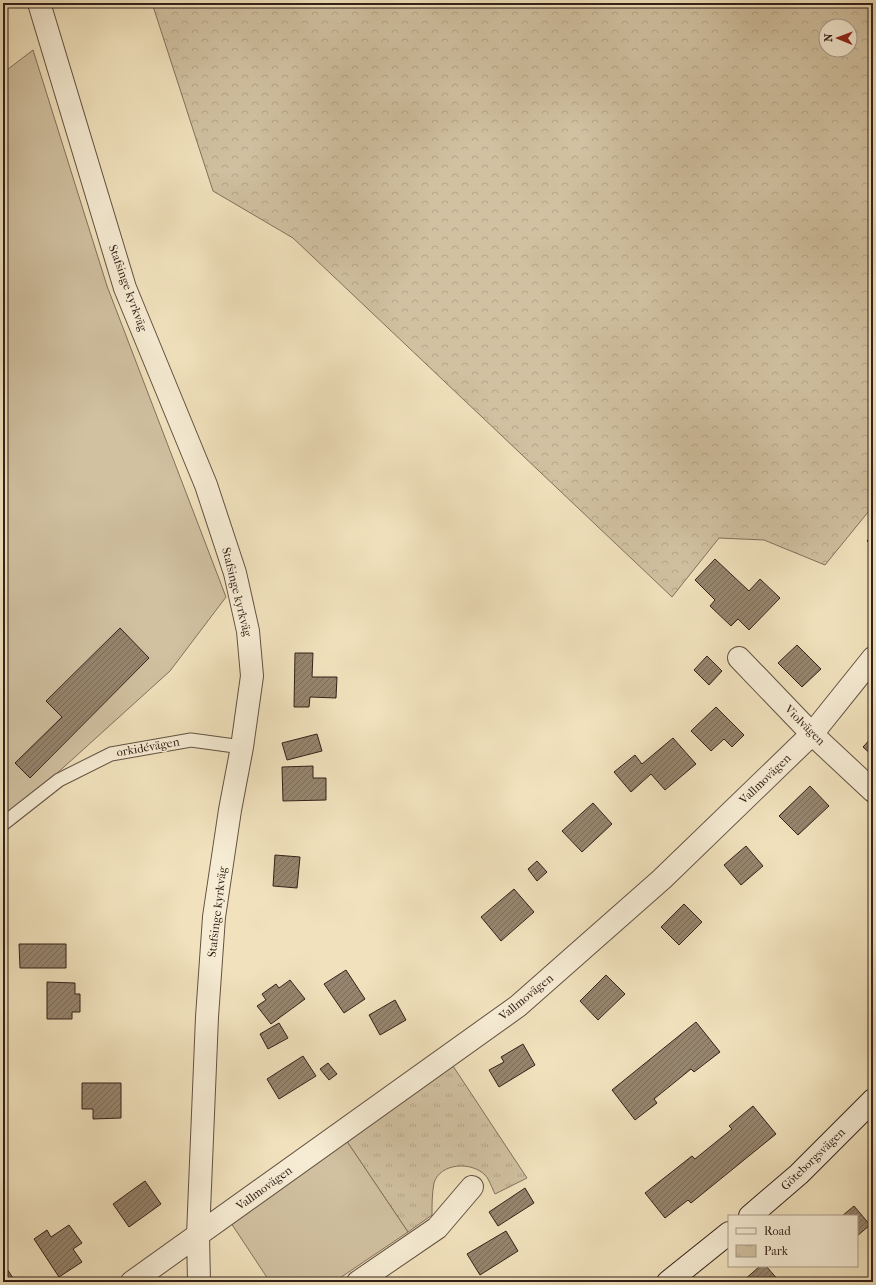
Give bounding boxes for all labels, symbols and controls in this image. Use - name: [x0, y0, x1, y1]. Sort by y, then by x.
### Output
- north arrow: [818, 18, 858, 58]
- text: N: [822, 33, 835, 42]
- street label: Stafsinge kyrkväg: [106, 243, 150, 334]
- street label: Stafsinge kyrkväg: [219, 546, 255, 639]
- street label: Violvägen: [781, 701, 828, 748]
- street label: orkidévägen: [115, 735, 181, 759]
- street label: Vallmovägen: [736, 751, 794, 808]
- street label: Stafsinge kyrkväg: [204, 865, 230, 958]
- street label: Vallmovägen: [495, 971, 556, 1024]
- street label: Göteborgsvägen: [778, 1125, 848, 1193]
- street label: Vallmovägen: [232, 1163, 295, 1214]
- legend: [728, 1215, 858, 1267]
- text: Road: [764, 1224, 791, 1238]
- text: Park: [764, 1244, 789, 1258]

